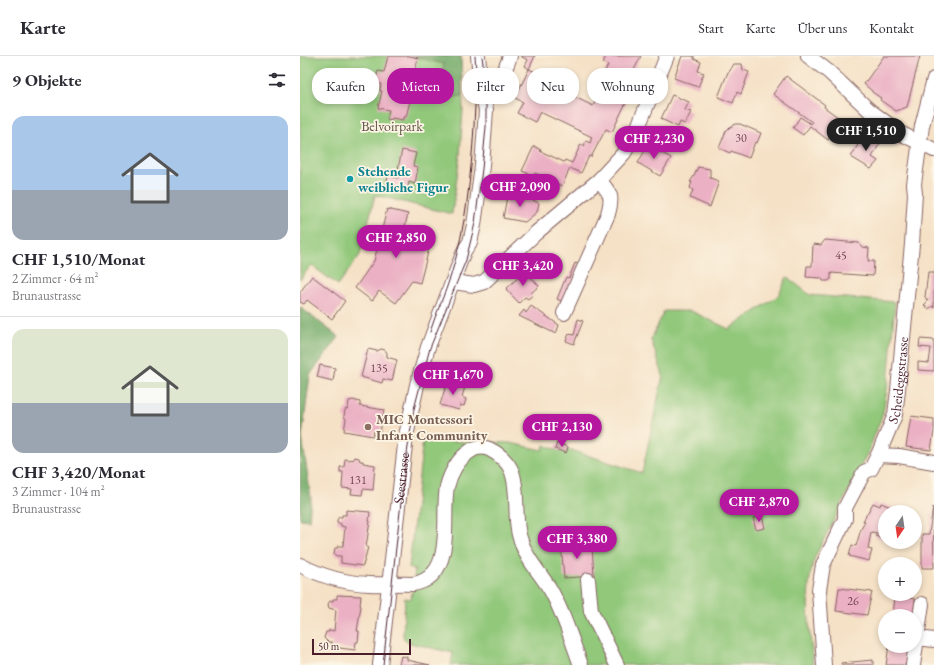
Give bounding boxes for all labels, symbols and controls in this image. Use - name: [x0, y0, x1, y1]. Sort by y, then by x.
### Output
- text: Karte: [20, 15, 66, 40]
- text: Start: [698, 19, 724, 37]
- text: Karte: [746, 19, 775, 37]
- text: Über uns: [797, 19, 847, 37]
- text: Kontakt: [869, 19, 914, 37]
- chip: Kaufen: [312, 68, 379, 104]
- chip: Mieten: [387, 68, 454, 104]
- chip: Filter: [462, 68, 519, 104]
- chip: Neu: [527, 68, 579, 104]
- chip: Wohnung: [587, 68, 668, 104]
- text: 9 Objekte: [12, 69, 82, 91]
- icon: filters: [266, 69, 288, 91]
- park label: Belvoirpark: [361, 117, 423, 135]
- pin: CHF 1,510: [820, 118, 912, 152]
- text: CHF 1,510: [836, 122, 896, 139]
- pin: CHF 2,230: [608, 126, 700, 160]
- text: CHF 2,230: [624, 130, 684, 147]
- house number: 30: [735, 130, 747, 146]
- icon: home: [114, 142, 186, 214]
- place label: Stehende weibliche Figur: [358, 162, 449, 196]
- marker: Stehende weibliche Figur: [345, 174, 355, 184]
- pin: CHF 2,090: [474, 174, 566, 208]
- text: CHF 2,090: [490, 178, 550, 195]
- pin: CHF 2,850: [350, 225, 442, 259]
- text: CHF 2,850: [366, 229, 426, 246]
- house number: 45: [835, 247, 847, 263]
- text: CHF 1,510/Monat: [12, 248, 145, 270]
- pin: CHF 3,420: [477, 253, 569, 287]
- text: CHF 3,420: [493, 257, 553, 274]
- text: 2 Zimmer · 64 m²: [12, 270, 98, 287]
- text: Brunaustrasse: [12, 287, 81, 304]
- street label: Scheideggstrasse: [883, 336, 912, 426]
- icon: home: [114, 355, 186, 427]
- house number: 135: [370, 360, 388, 376]
- pin: CHF 1,670: [407, 362, 499, 396]
- text: CHF 1,670: [423, 366, 483, 383]
- place label: MIC Montessori Infant Community: [376, 410, 488, 444]
- pin: CHF 2,130: [516, 414, 608, 448]
- text: CHF 2,130: [532, 418, 592, 435]
- marker: MIC Montessori Infant Community: [363, 422, 373, 432]
- street label: Seestrasse: [389, 451, 413, 505]
- text: CHF 3,420/Monat: [12, 461, 145, 483]
- house number: 131: [349, 472, 367, 488]
- text: 3 Zimmer · 104 m²: [12, 483, 105, 500]
- pin: CHF 2,870: [713, 489, 805, 523]
- text: CHF 2,870: [729, 493, 789, 510]
- text: Brunaustrasse: [12, 500, 81, 517]
- north arrow: [878, 505, 922, 549]
- map controls: [878, 505, 922, 653]
- pin: CHF 3,380: [531, 526, 623, 560]
- text: CHF 3,380: [547, 530, 607, 547]
- button: +: [878, 557, 922, 601]
- house number: 26: [847, 593, 859, 609]
- button: −: [878, 609, 922, 653]
- scale bar: [312, 637, 411, 656]
- text: 50 m: [318, 639, 339, 653]

